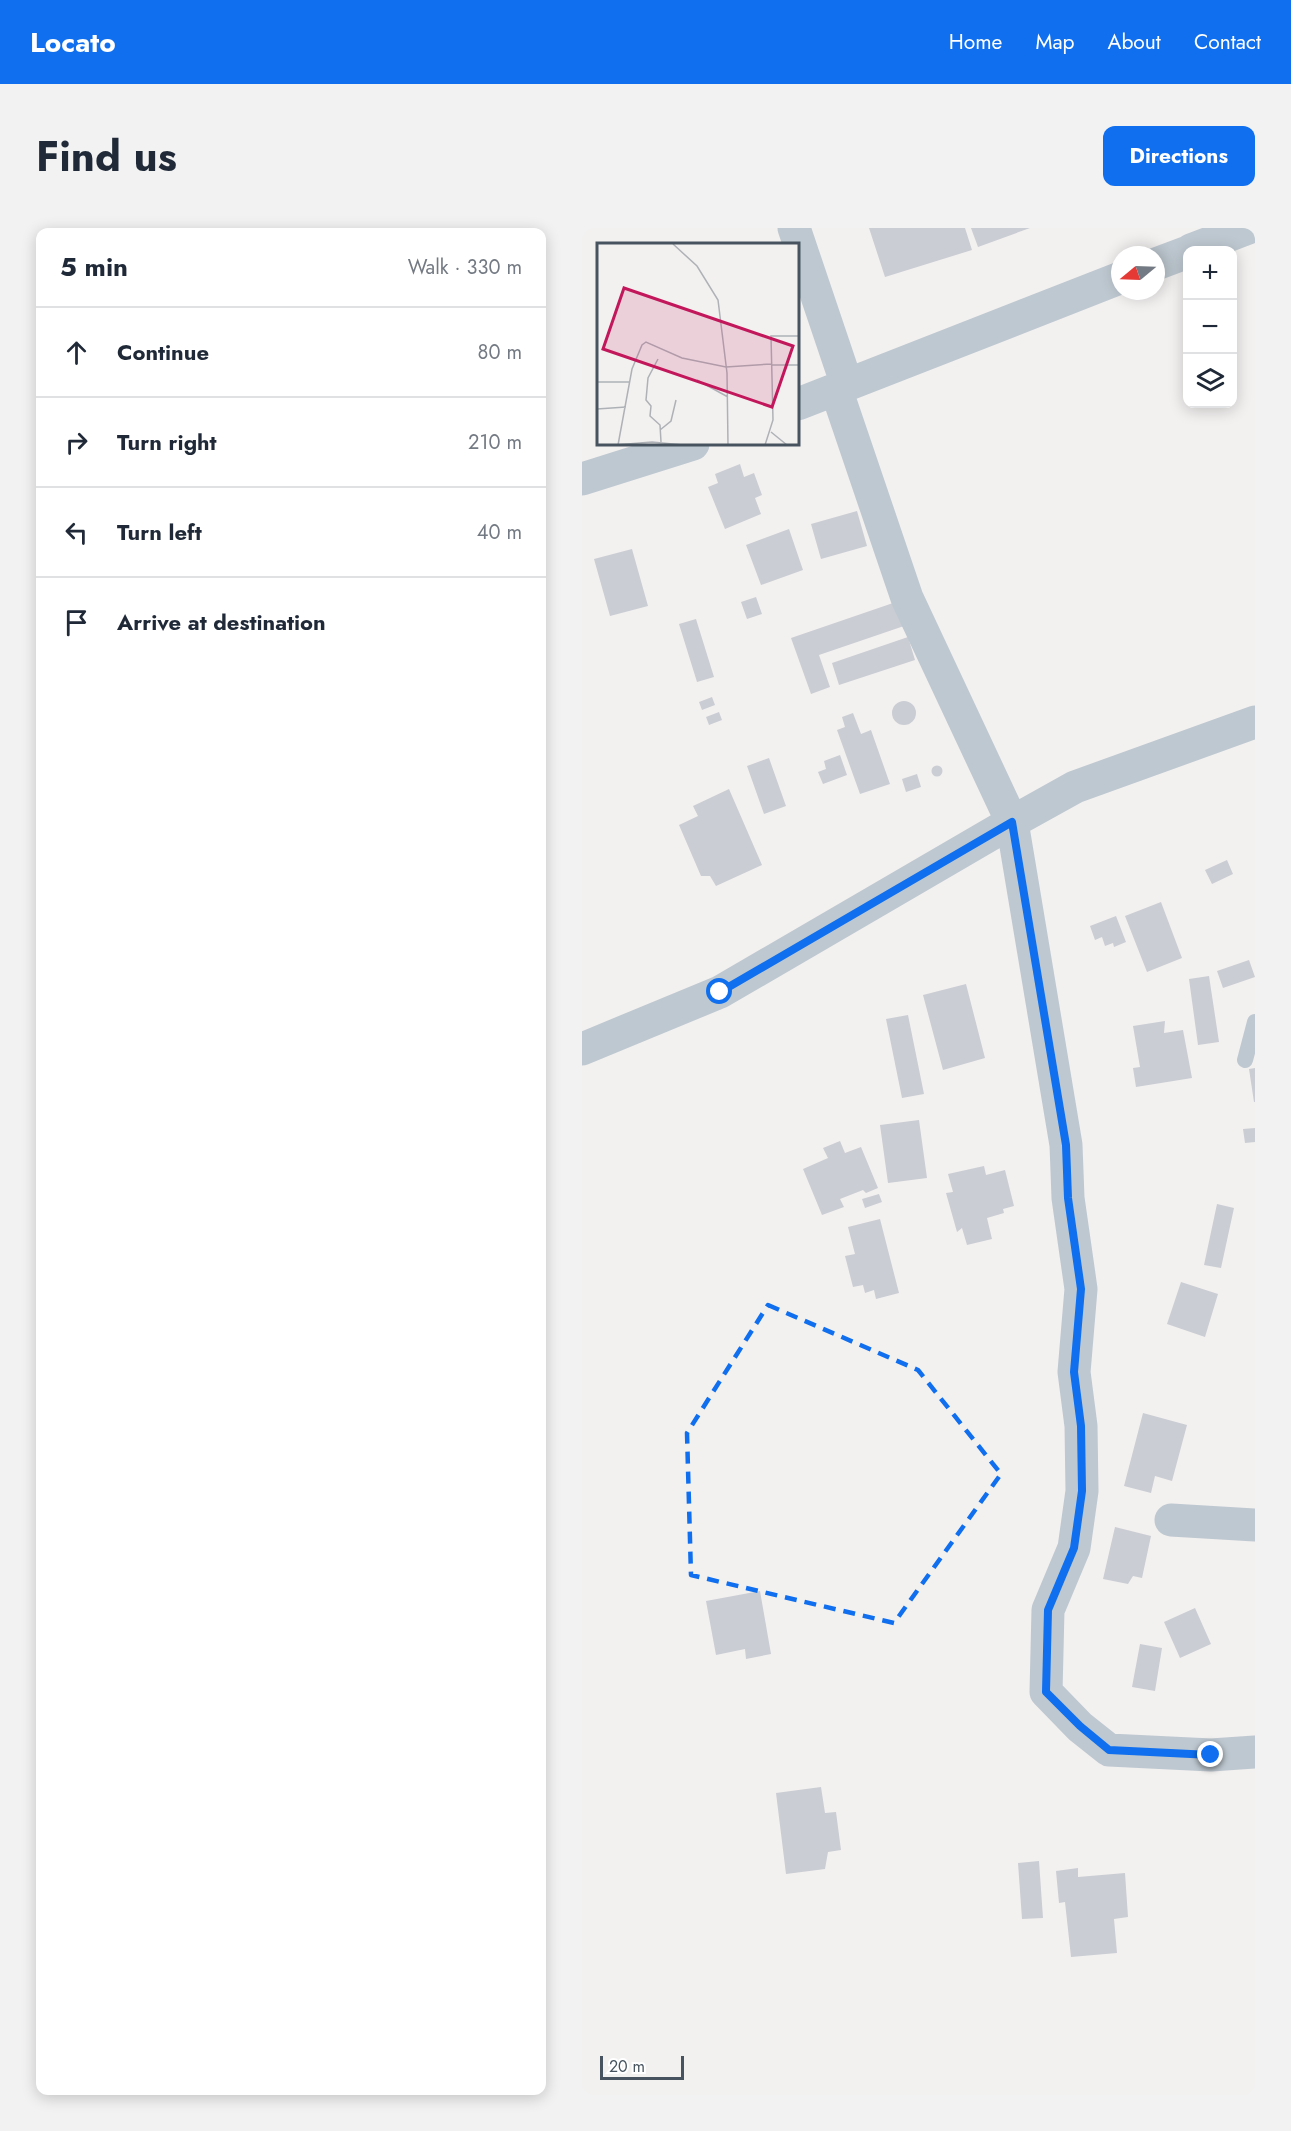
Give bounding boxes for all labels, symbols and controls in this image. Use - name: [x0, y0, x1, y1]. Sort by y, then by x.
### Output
- text: Locato: [30, 22, 116, 63]
- text: Home: [949, 27, 1002, 57]
- text: Map: [1035, 27, 1075, 57]
- text: About: [1108, 27, 1161, 57]
- text: Contact: [1194, 27, 1261, 57]
- text: Find us: [36, 126, 177, 187]
- button: Directions: [1103, 126, 1255, 186]
- inset map: [597, 243, 800, 446]
- north arrow: [1111, 246, 1165, 300]
- map controls: [1183, 246, 1237, 408]
- button: +: [1183, 246, 1237, 300]
- text: 5 min: [60, 248, 128, 286]
- text: Walk · 330 m: [408, 253, 522, 282]
- button: −: [1183, 300, 1237, 354]
- icon: ahead: [60, 336, 93, 369]
- text: Continue: [117, 336, 209, 368]
- text: 80 m: [477, 338, 522, 367]
- button: layers: [1183, 354, 1237, 408]
- icon: right: [60, 426, 93, 459]
- text: Turn right: [117, 426, 217, 458]
- text: 210 m: [468, 428, 522, 457]
- icon: left: [60, 516, 93, 549]
- text: Turn left: [117, 516, 202, 548]
- text: 40 m: [477, 518, 522, 547]
- icon: arrive: [60, 606, 93, 639]
- text: Arrive at destination: [117, 606, 326, 638]
- route start: [706, 978, 732, 1004]
- route end: [1197, 1741, 1223, 1767]
- scale bar: [600, 2053, 684, 2080]
- text: 20 m: [609, 2055, 645, 2078]

